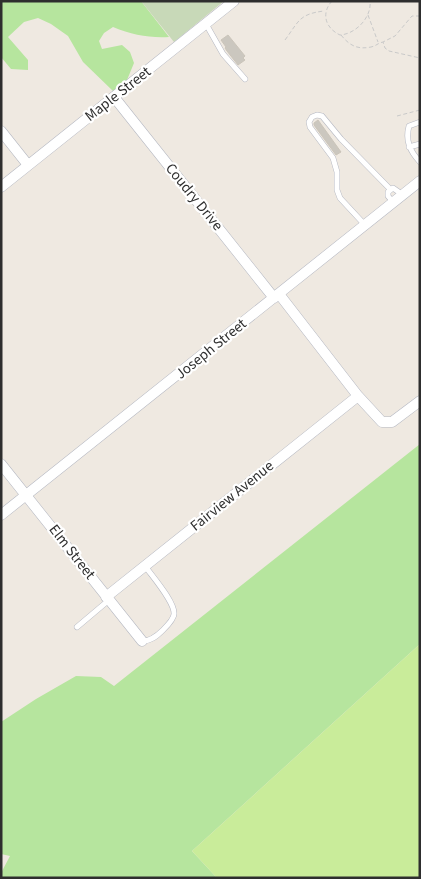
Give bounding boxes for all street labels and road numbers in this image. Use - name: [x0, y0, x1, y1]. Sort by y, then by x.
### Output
- street label: Maple Street: [81, 62, 155, 126]
- street label: Coudry Drive: [160, 159, 228, 235]
- street label: Joseph Street: [171, 314, 251, 384]
- street label: Fairview Avenue: [186, 456, 278, 536]
- street label: Elm Street: [44, 520, 100, 584]

